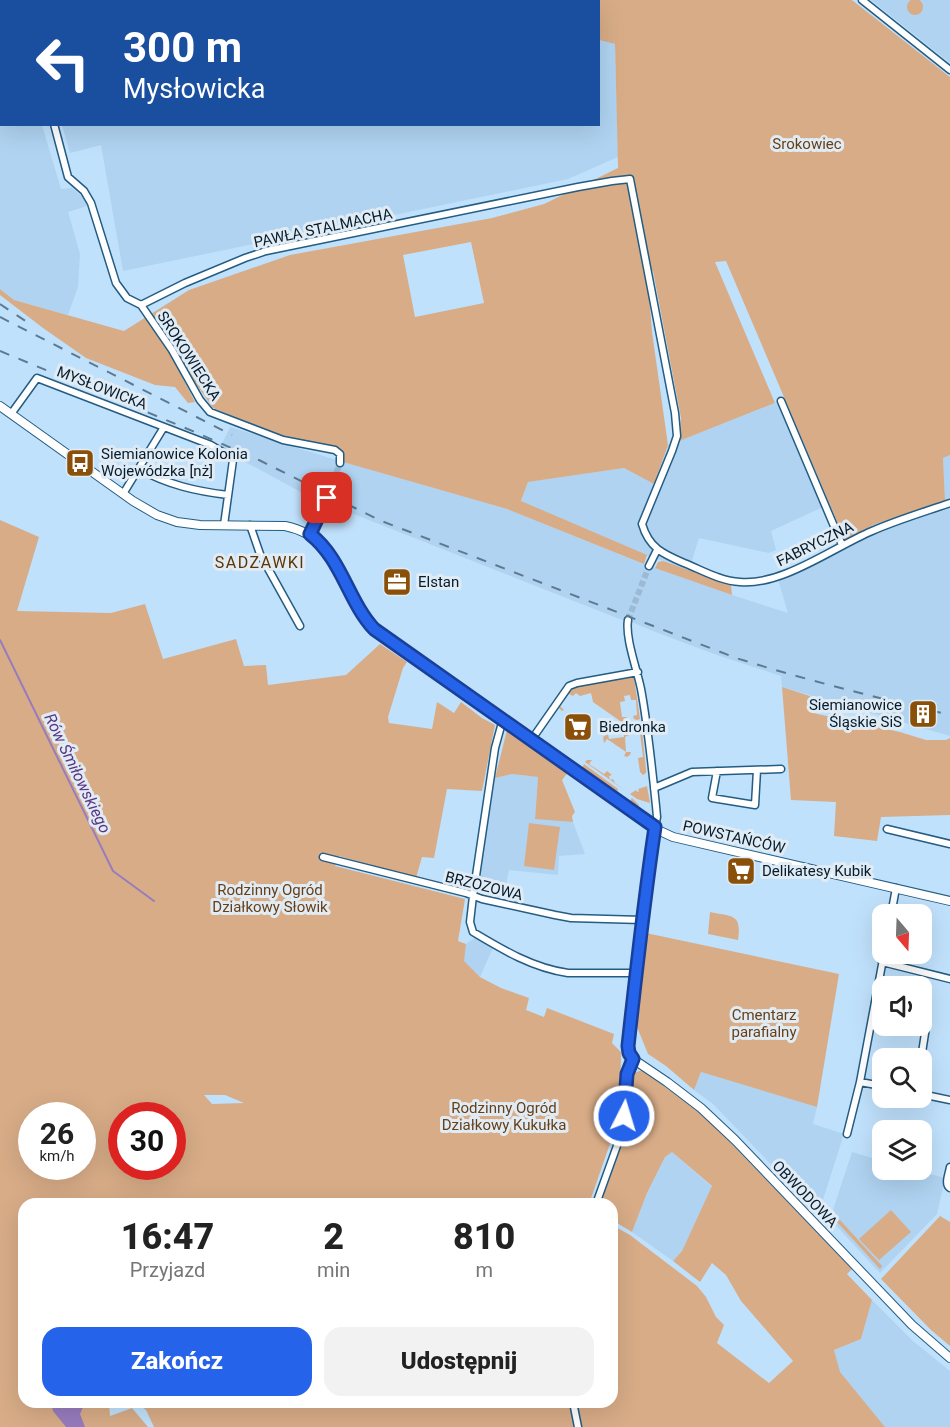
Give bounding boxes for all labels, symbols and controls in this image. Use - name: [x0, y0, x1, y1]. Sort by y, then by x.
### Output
- text: 300 m: [123, 23, 242, 72]
- icon: left: [24, 24, 102, 102]
- text: Mysłowicka: [123, 73, 265, 105]
- park label: Srokowiec: [772, 135, 842, 153]
- street label: PAWŁA STALMACHA: [252, 204, 394, 251]
- street label: SROKOWIECKA: [153, 308, 225, 404]
- street label: MYSŁOWICKA: [54, 362, 150, 414]
- place label: Siemianowice Kolonia Wojewódzka [nż]: [101, 445, 248, 480]
- bus stop icon: Siemianowice Kolonia Wojewódzka [nż]: [64, 447, 96, 479]
- pin: [301, 472, 352, 523]
- icon: arrive: [310, 481, 343, 514]
- street label: FABRYCZNA: [774, 518, 857, 570]
- district label: SADZAWKI: [215, 553, 305, 572]
- office icon: Elstan: [381, 566, 413, 598]
- place label: Elstan: [418, 573, 459, 591]
- place label: Siemianowice Śląskie SiS: [809, 696, 902, 731]
- building icon: Siemianowice Śląskie SiS: [907, 698, 939, 730]
- water label: Rów Śmiłowskiego: [40, 710, 115, 836]
- supermarket icon: Biedronka: [562, 711, 594, 743]
- place label: Biedronka: [599, 718, 666, 736]
- street label: POWSTAŃCÓW: [681, 817, 787, 857]
- supermarket icon: Delikatesy Kubik: [725, 855, 757, 887]
- place label: Delikatesy Kubik: [762, 862, 872, 880]
- street label: BRZOZOWA: [443, 868, 525, 904]
- park label: Rodzinny Ogród Działkowy Słowik: [212, 881, 328, 916]
- north arrow: [872, 904, 932, 964]
- map controls: [872, 904, 932, 1180]
- button: sound: [872, 976, 932, 1036]
- park label: Cmentarz parafialny: [731, 1006, 797, 1041]
- button: search: [872, 1048, 932, 1108]
- position arrow: [592, 1084, 656, 1148]
- park label: Rodzinny Ogród Działkowy Kukułka: [442, 1099, 566, 1134]
- speed limit sign: 30: [108, 1102, 186, 1180]
- text: 26: [40, 1116, 74, 1151]
- button: layers: [872, 1120, 932, 1180]
- text: km/h: [39, 1147, 75, 1165]
- street label: OBWODOWA: [769, 1157, 842, 1231]
- text: 16:47: [121, 1216, 214, 1258]
- text: 2: [323, 1216, 344, 1258]
- text: 810: [453, 1216, 515, 1258]
- text: Przyjazd: [130, 1258, 205, 1282]
- text: min: [317, 1258, 350, 1282]
- text: m: [475, 1258, 493, 1282]
- button: Zakończ: [42, 1327, 312, 1396]
- button: Udostępnij: [324, 1327, 594, 1396]

